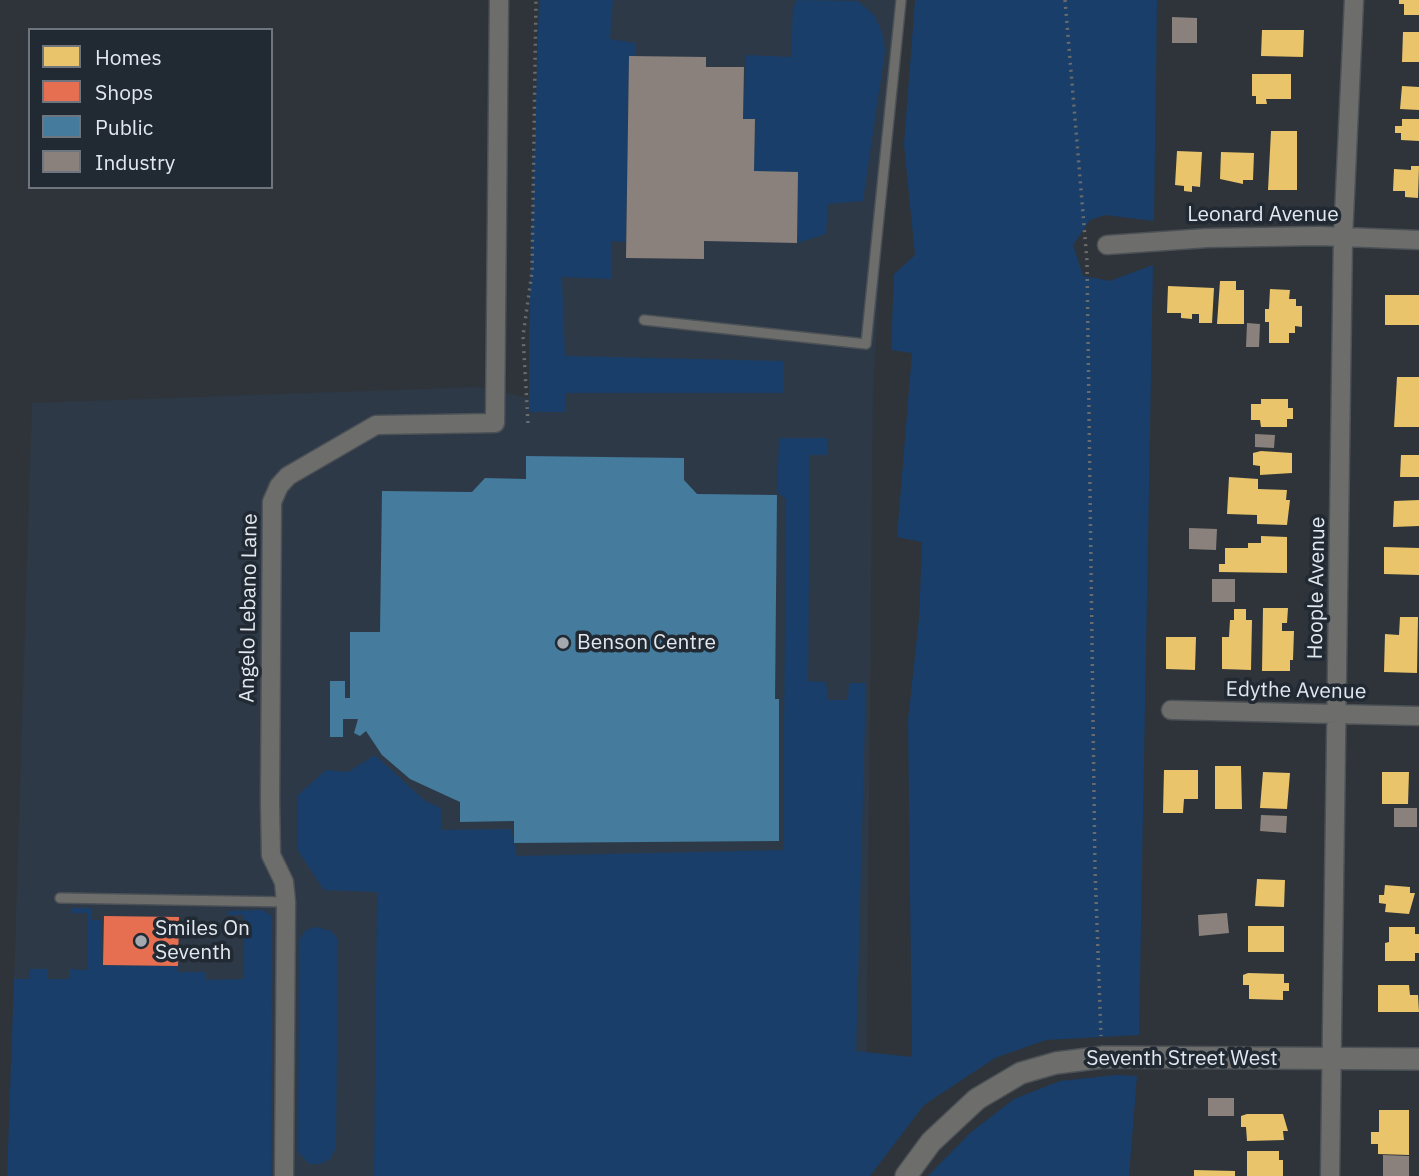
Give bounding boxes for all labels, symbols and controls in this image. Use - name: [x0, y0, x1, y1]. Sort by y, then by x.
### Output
- legend: [28, 28, 273, 189]
- text: Homes: [95, 43, 162, 71]
- text: Shops: [95, 78, 153, 106]
- text: Public: [95, 113, 153, 141]
- text: Industry: [95, 148, 175, 176]
- street label: Leonard Avenue: [1187, 202, 1339, 228]
- street label: Angelo Lebano Lane: [235, 513, 263, 703]
- street label: Hoople Avenue: [1303, 516, 1331, 660]
- place label: Benson Centre: [577, 630, 716, 656]
- marker: Benson Centre: [555, 635, 571, 651]
- street label: Edythe Avenue: [1225, 677, 1367, 705]
- place label: Smiles On Seventh: [155, 916, 250, 966]
- marker: Smiles On Seventh: [133, 933, 149, 949]
- street label: Seventh Street West: [1086, 1046, 1278, 1072]

